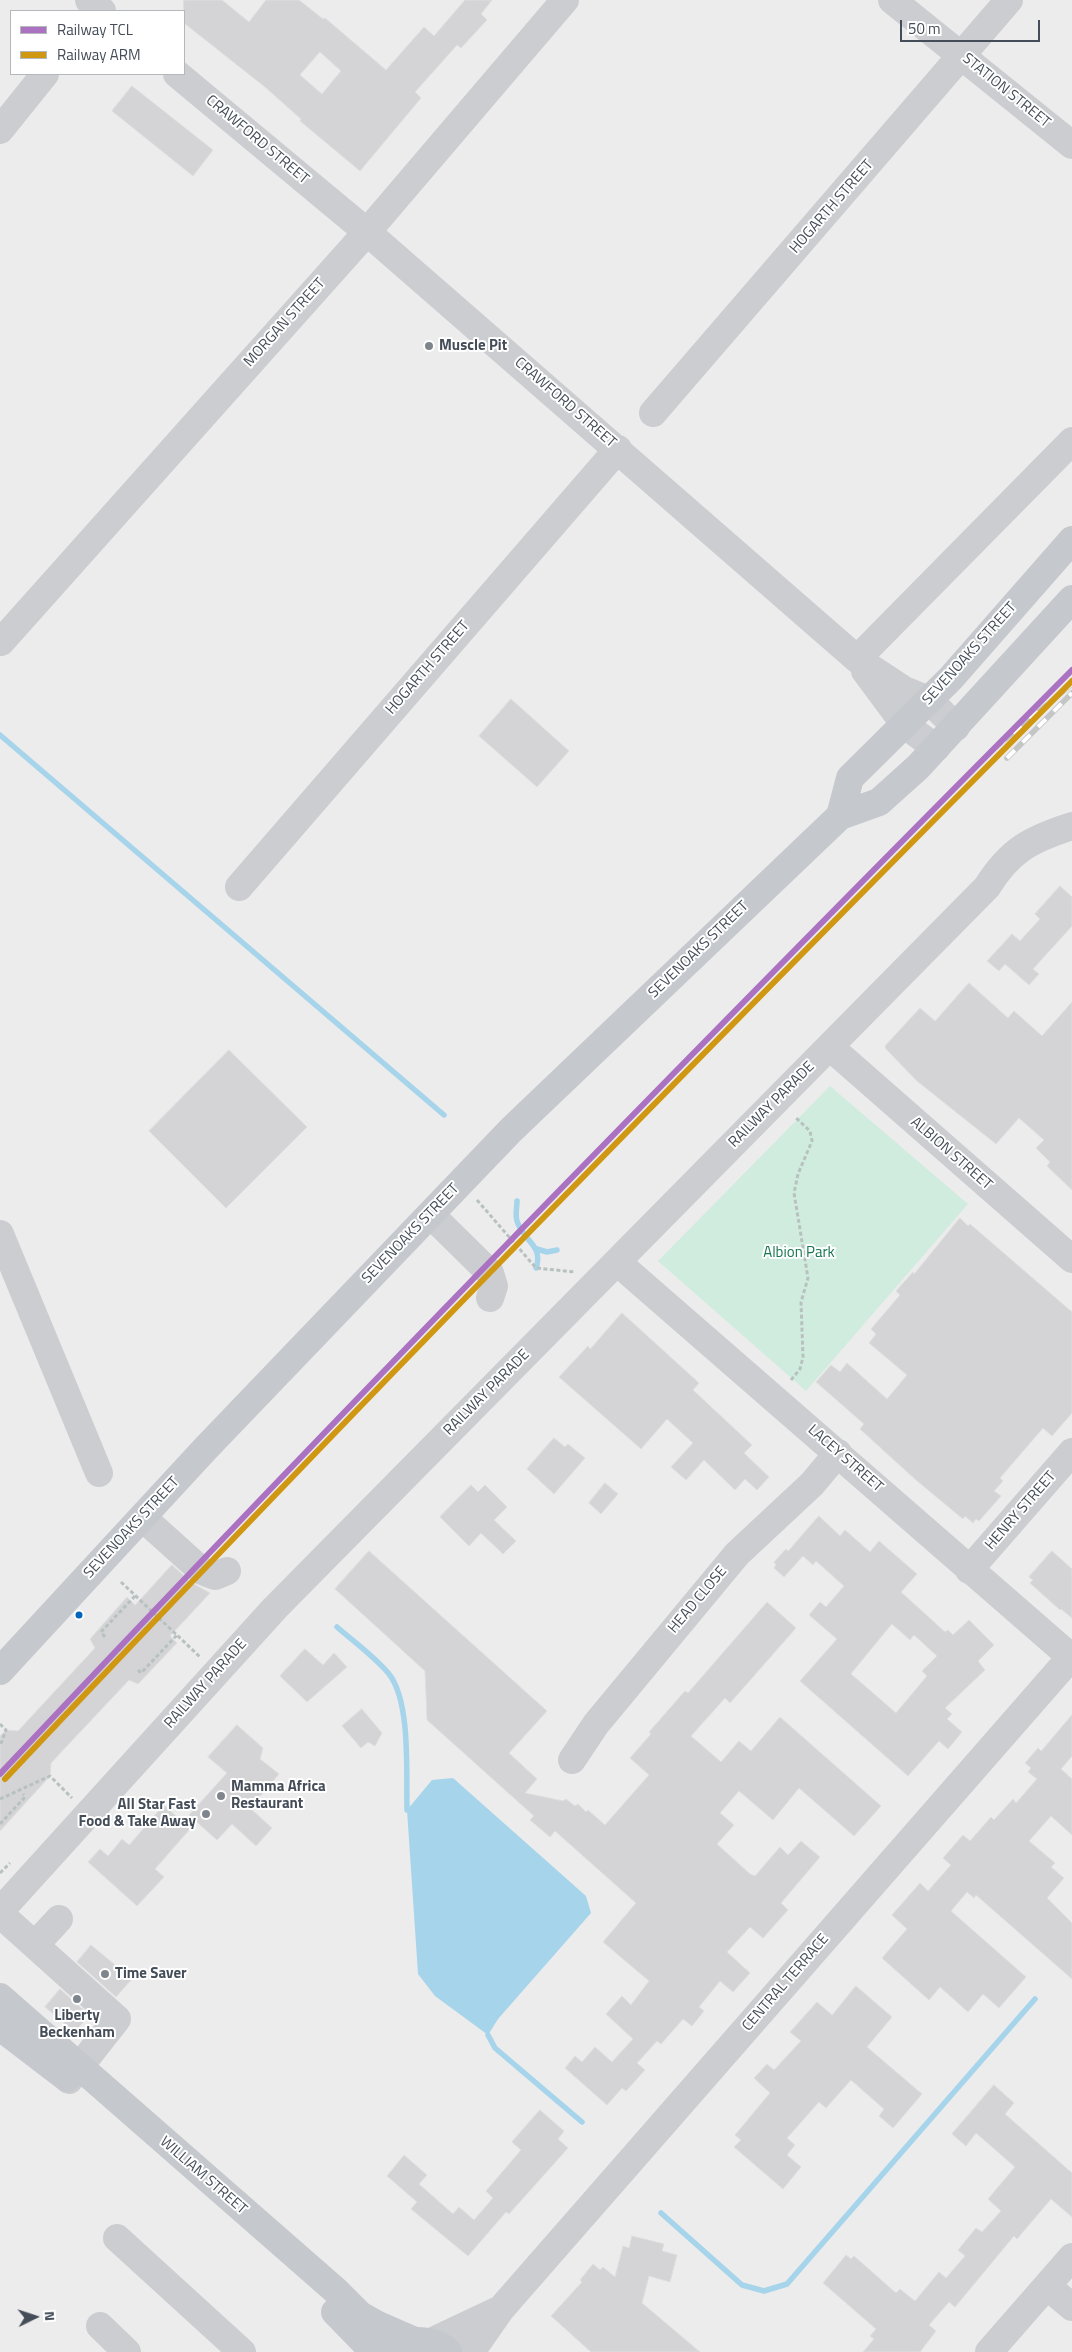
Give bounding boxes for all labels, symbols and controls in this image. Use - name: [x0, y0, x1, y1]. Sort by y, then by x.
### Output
- legend: [10, 10, 185, 75]
- scale bar: [902, 10, 1042, 42]
- text: 50 m: [908, 17, 941, 40]
- text: Railway TCL: [57, 18, 133, 41]
- text: Railway ARM: [57, 43, 141, 66]
- street label: STATION STREET: [958, 50, 1054, 132]
- street label: CRAWFORD STREET: [202, 92, 312, 188]
- street label: HOGARTH STREET: [786, 156, 878, 258]
- street label: MORGAN STREET: [240, 275, 330, 371]
- place label: Muscle Pit: [439, 337, 507, 355]
- marker: Muscle Pit: [423, 340, 435, 352]
- street label: CRAWFORD STREET: [510, 354, 620, 452]
- street label: SEVENOAKS STREET: [919, 599, 1021, 709]
- street label: HOGARTH STREET: [382, 617, 474, 719]
- street label: SEVENOAKS STREET: [645, 898, 753, 1002]
- street label: RAILWAY PARADE: [725, 1058, 819, 1152]
- street label: ALBION STREET: [907, 1114, 995, 1194]
- street label: SEVENOAKS STREET: [359, 1180, 463, 1288]
- park label: Albion Park: [763, 1244, 835, 1262]
- street label: RAILWAY PARADE: [440, 1346, 534, 1440]
- street label: LACEY STREET: [804, 1422, 886, 1496]
- street label: HENRY STREET: [982, 1468, 1060, 1554]
- street label: SEVENOAKS STREET: [80, 1474, 184, 1582]
- street label: HEAD CLOSE: [665, 1563, 731, 1637]
- unlabelled marker: [74, 1610, 84, 1620]
- street label: RAILWAY PARADE: [161, 1636, 251, 1732]
- place label: Mamma Africa Restaurant: [231, 1778, 326, 1813]
- marker: Mamma Africa Restaurant: [215, 1790, 227, 1802]
- place label: All Star Fast Food & Take Away: [78, 1796, 196, 1831]
- marker: All Star Fast Food & Take Away: [200, 1808, 212, 1820]
- street label: CENTRAL TERRACE: [739, 1931, 833, 2035]
- place label: Time Saver: [115, 1965, 187, 1983]
- marker: Time Saver: [99, 1968, 111, 1980]
- marker: Liberty Beckenham: [71, 1993, 83, 2005]
- place label: Liberty Beckenham: [39, 2007, 115, 2042]
- street label: WILLIAM STREET: [156, 2133, 250, 2219]
- north arrow: [10, 2292, 60, 2342]
- text: N: [40, 2310, 61, 2321]

